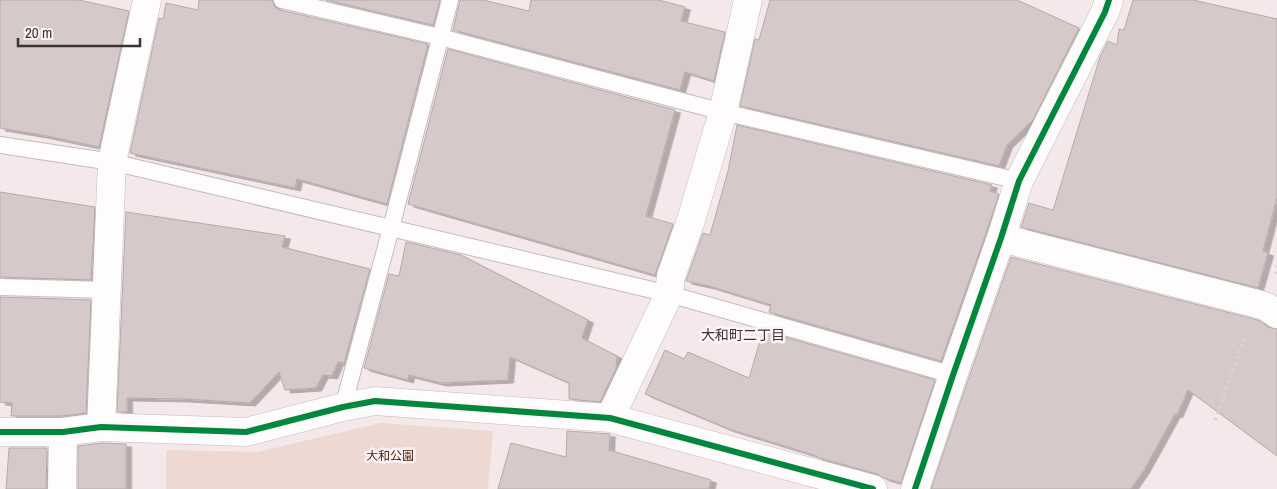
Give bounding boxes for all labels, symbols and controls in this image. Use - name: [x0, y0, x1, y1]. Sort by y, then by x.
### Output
- scale bar: [18, 15, 140, 47]
- text: 20 m: [25, 22, 52, 43]
- district label: 大和町二丁目: [701, 326, 785, 344]
- park label: 大和公園: [366, 448, 414, 464]

